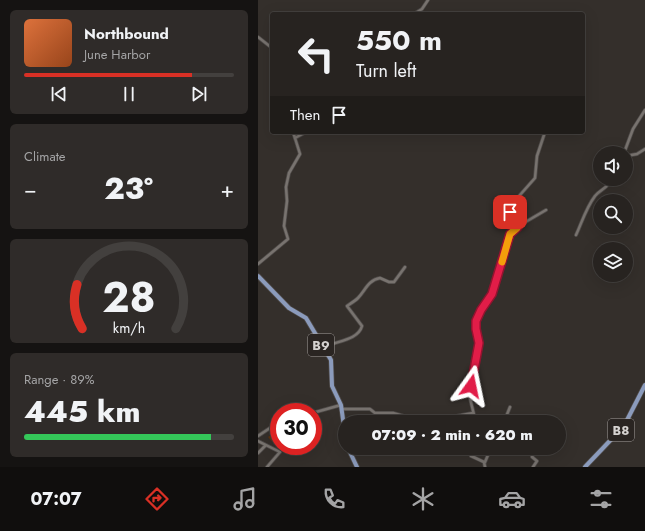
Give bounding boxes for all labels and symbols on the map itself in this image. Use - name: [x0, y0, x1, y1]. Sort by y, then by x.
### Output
- pin: [493, 195, 527, 229]
- road number: B9: [308, 334, 334, 356]
- position arrow: [450, 365, 492, 407]
- speed limit sign: 30: [270, 403, 322, 455]
- road number: B8: [608, 419, 634, 441]

